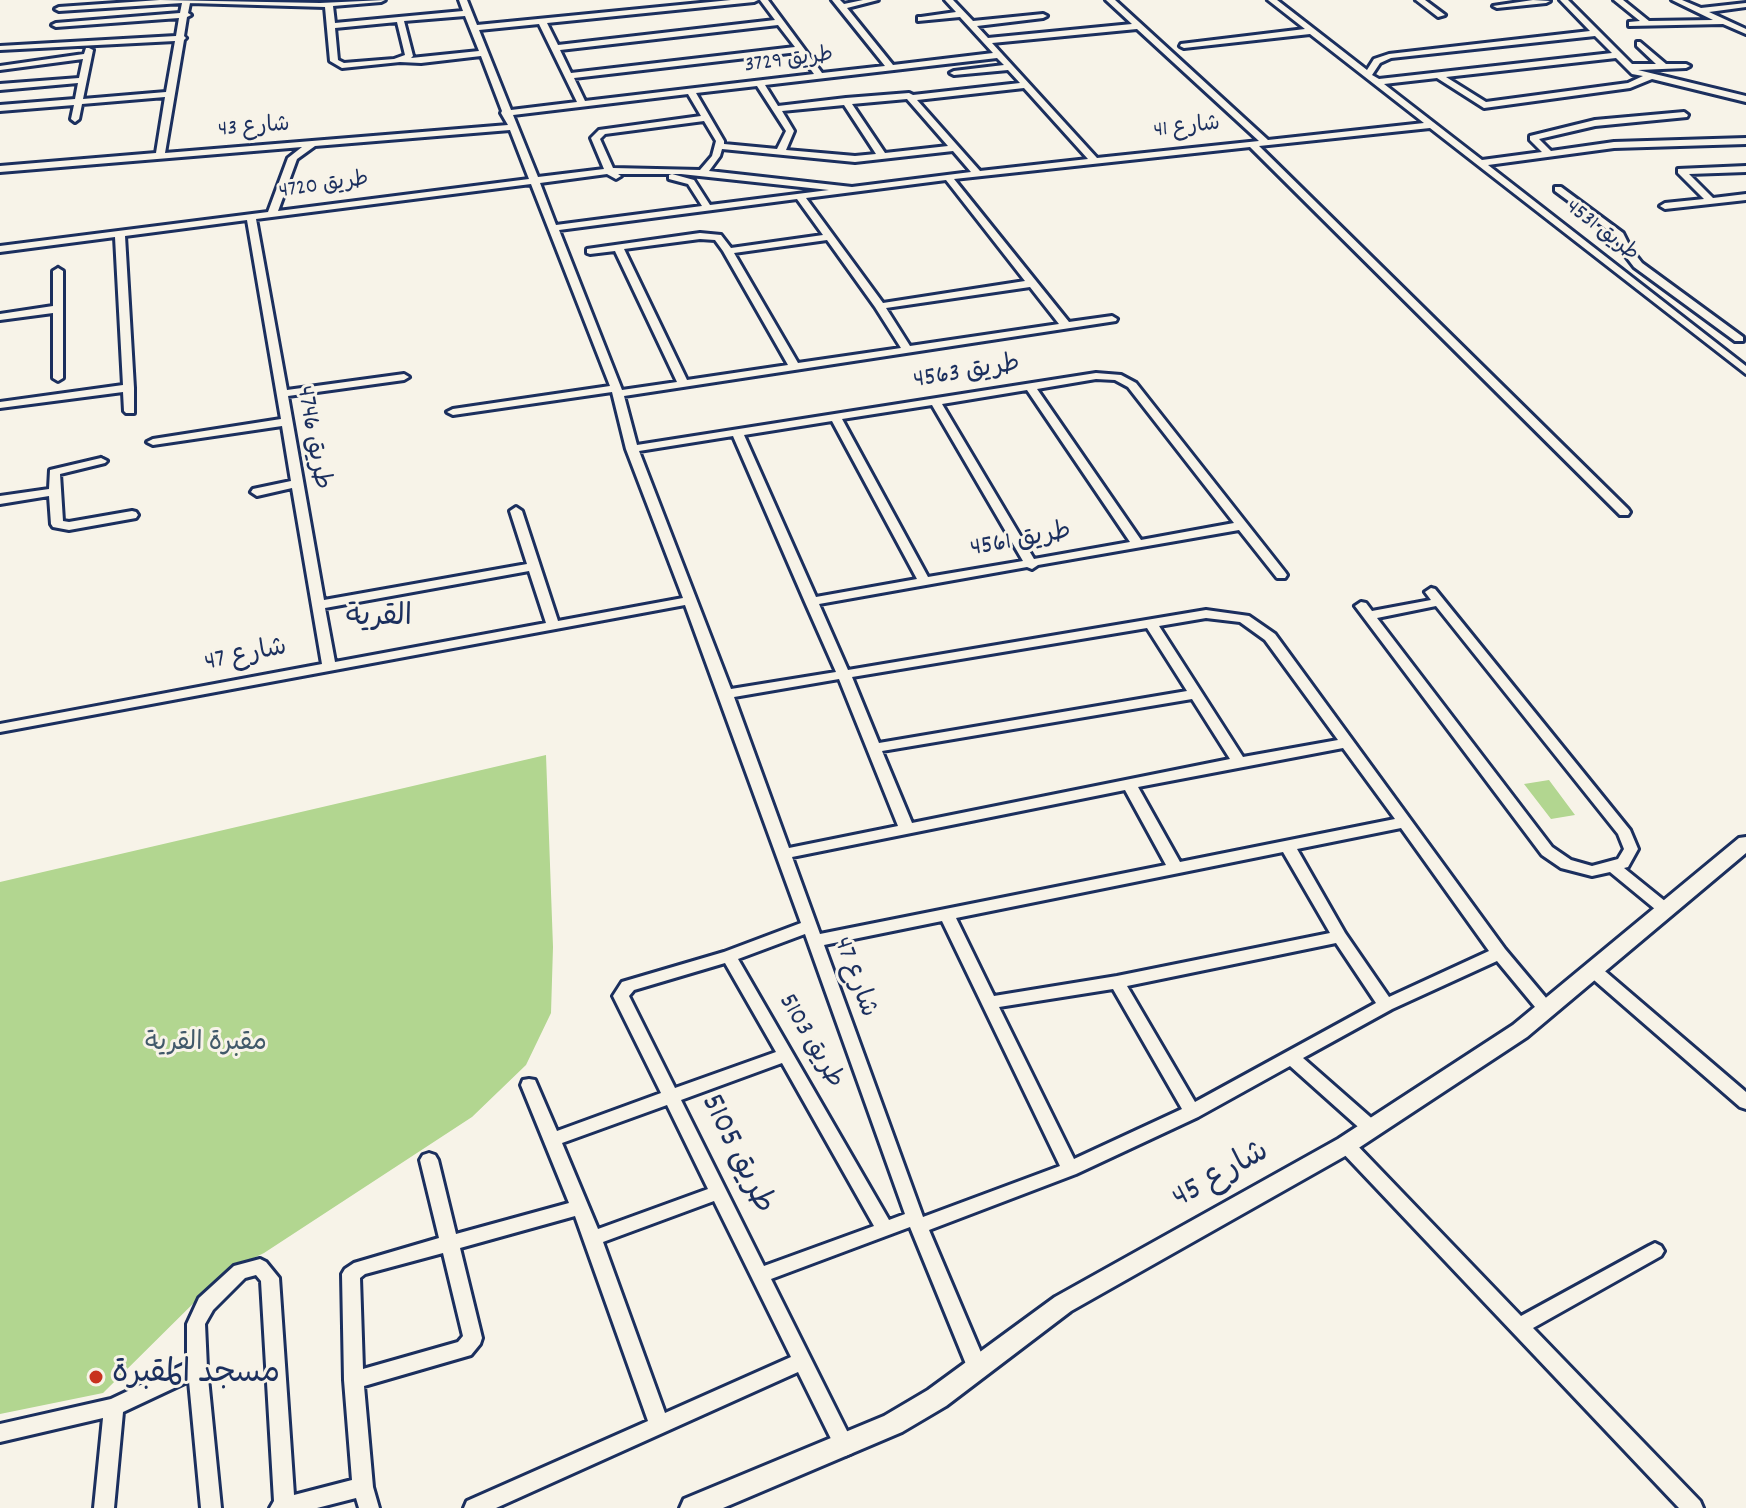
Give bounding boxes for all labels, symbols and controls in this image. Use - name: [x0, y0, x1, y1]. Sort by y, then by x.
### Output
- street label: طريق 3729: [743, 43, 835, 81]
- street label: شارع 41: [1153, 112, 1221, 146]
- street label: شارع 43: [217, 113, 291, 145]
- street label: طريق 4720: [277, 168, 371, 206]
- street label: طريق 4531: [1559, 195, 1643, 269]
- street label: طريق 4563: [911, 350, 1023, 398]
- street label: طريق 4746: [287, 384, 335, 492]
- street label: طريق 4561: [968, 518, 1074, 566]
- district label: القرية: [346, 602, 412, 638]
- street label: شارع 47: [202, 634, 290, 680]
- street label: شارع 47: [824, 934, 882, 1022]
- street label: طريق 5103: [769, 989, 849, 1095]
- park label: مقبرة القرية: [145, 1029, 267, 1061]
- street label: طريق 5105: [690, 1089, 780, 1221]
- street label: شارع 45: [1167, 1135, 1277, 1219]
- place label: مسجد المقبرة: [112, 1358, 280, 1396]
- marker: مسجد المقبرة: [87, 1368, 105, 1386]

